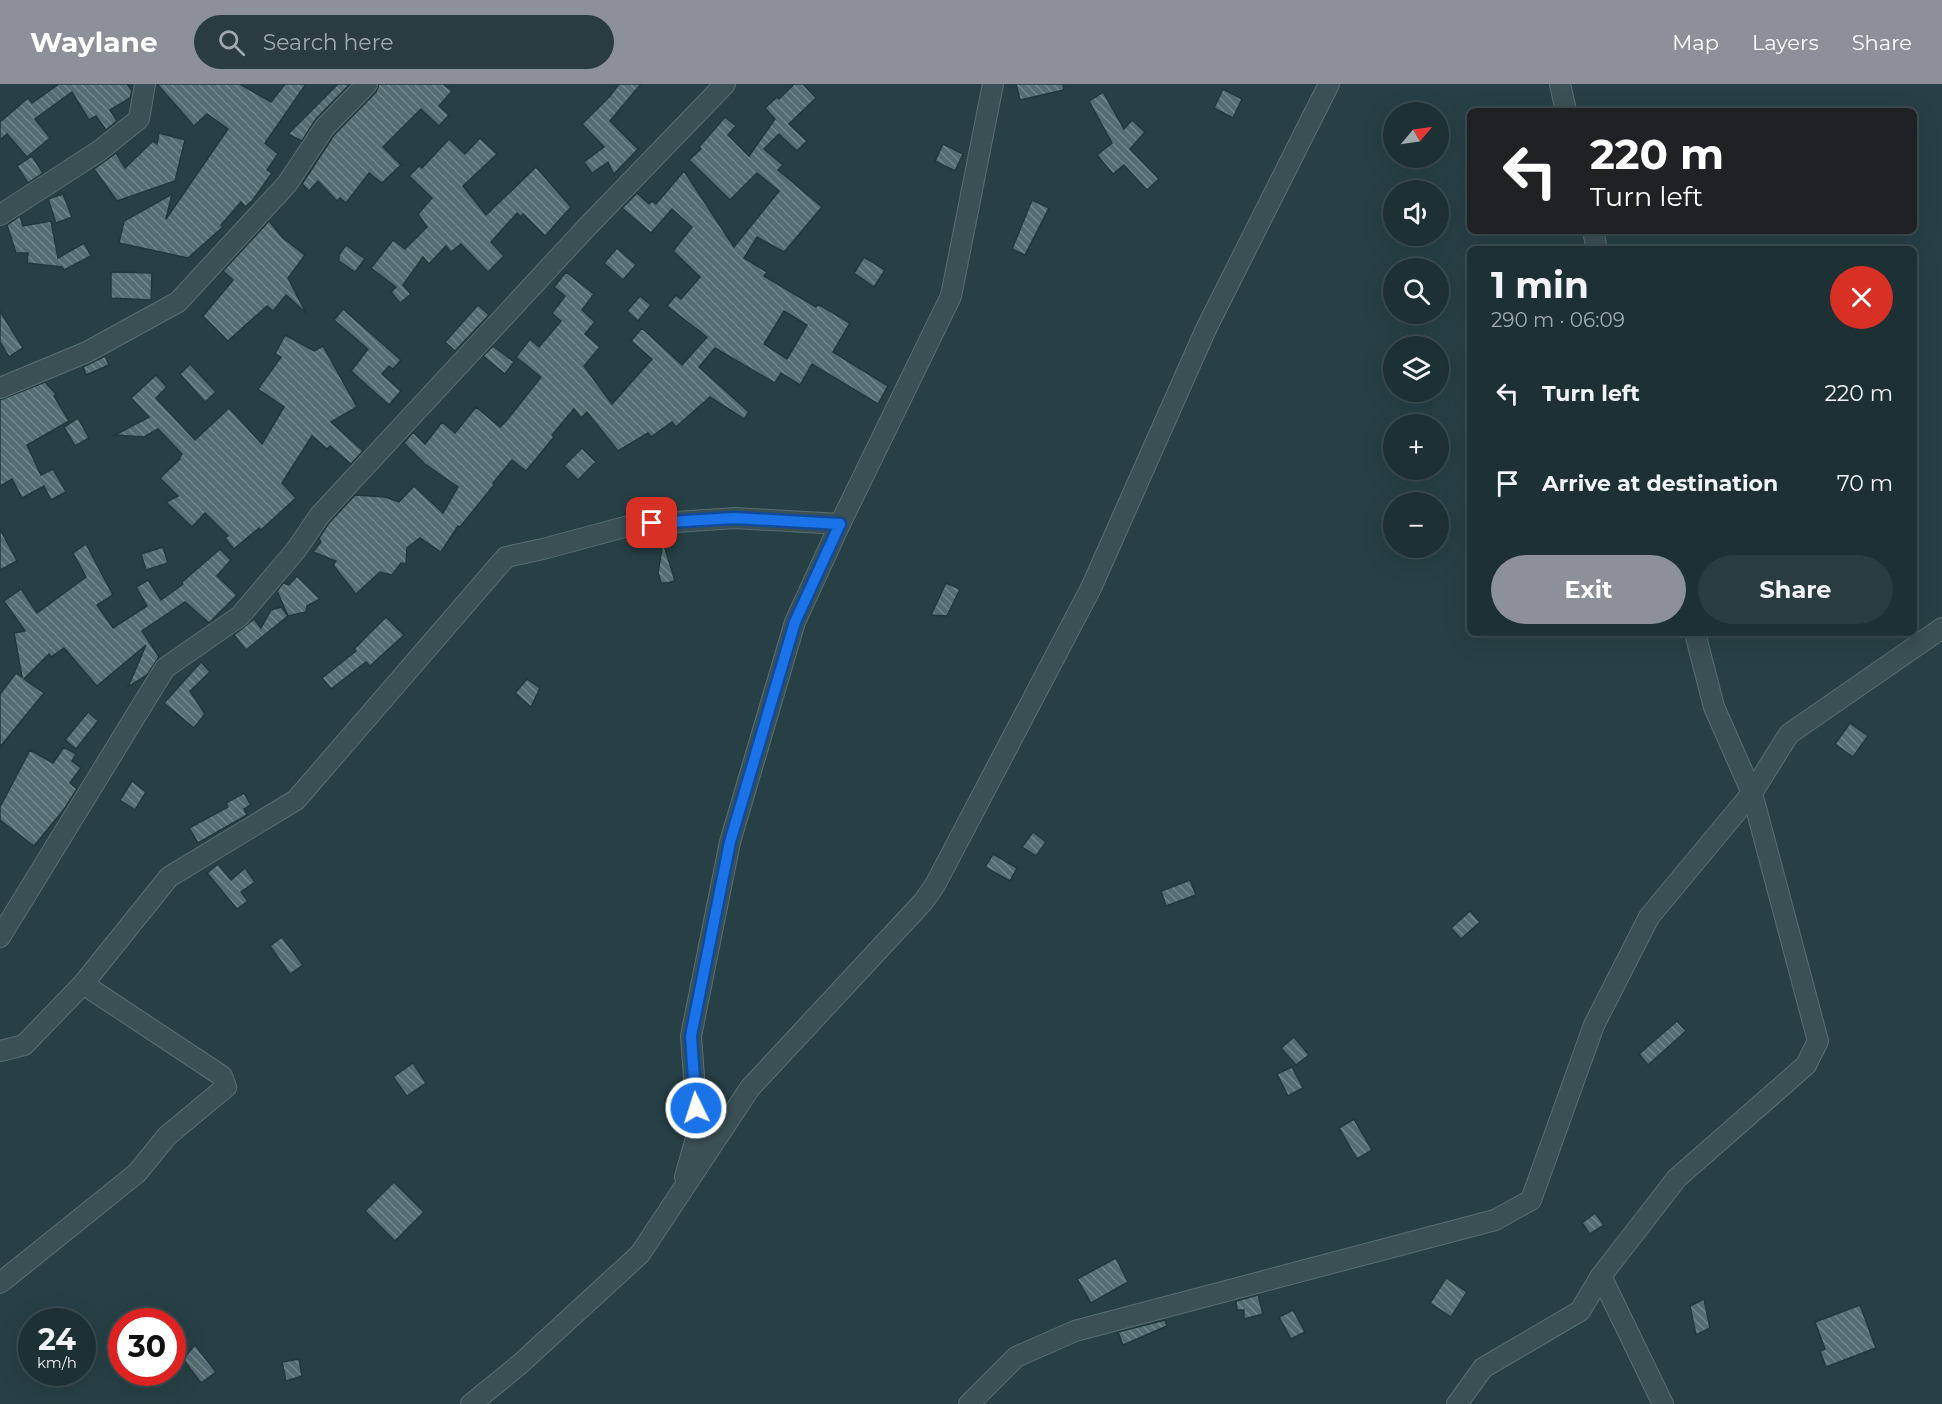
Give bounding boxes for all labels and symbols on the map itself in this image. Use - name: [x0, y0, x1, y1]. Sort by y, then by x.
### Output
- north arrow: [1383, 102, 1449, 168]
- pin: [626, 497, 677, 548]
- position arrow: [664, 1076, 728, 1140]
- speed limit sign: 30: [108, 1308, 186, 1386]

